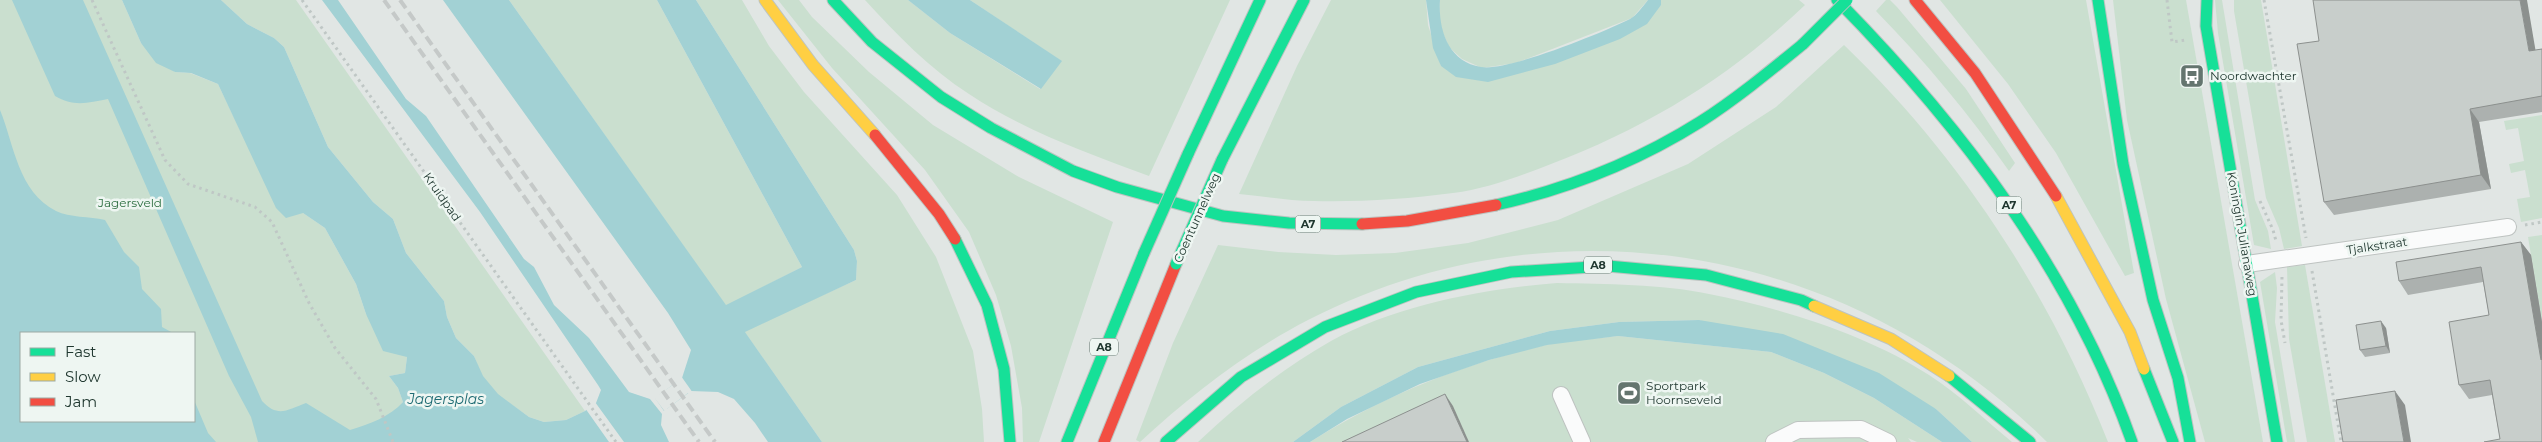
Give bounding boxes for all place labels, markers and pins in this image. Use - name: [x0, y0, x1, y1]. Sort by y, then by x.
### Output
- bus stop icon: Noordwachter: [2179, 63, 2205, 89]
- place label: Noordwachter: [2210, 68, 2297, 83]
- place label: Sportpark Hoornseveld: [1646, 378, 1722, 407]
- sports icon: Sportpark Hoornseveld: [1616, 380, 1642, 406]

